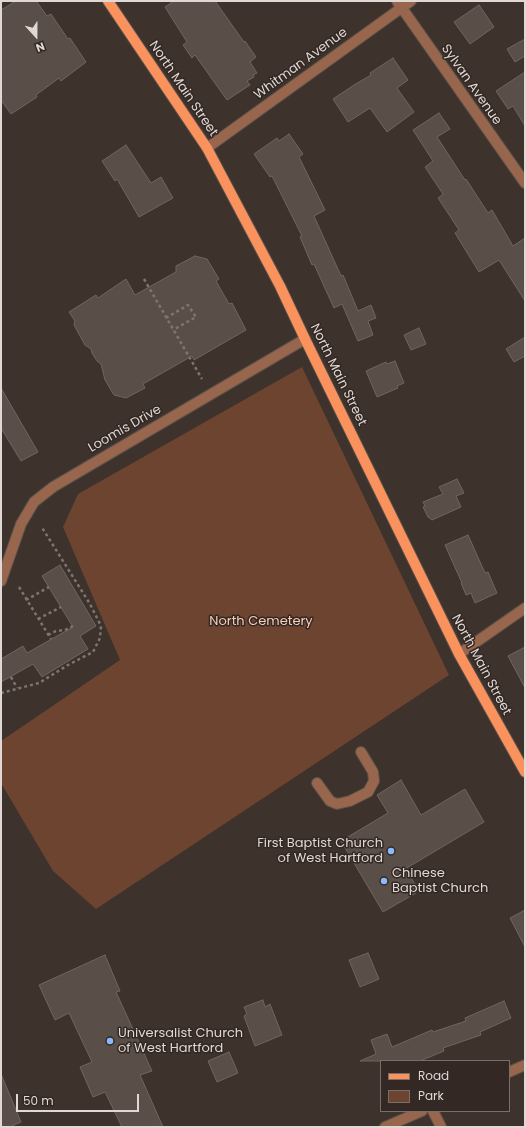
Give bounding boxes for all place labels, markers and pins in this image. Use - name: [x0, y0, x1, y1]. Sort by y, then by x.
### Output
- place label: First Baptist Church of West Hartford: [257, 836, 383, 867]
- marker: First Baptist Church of West Hartford: [386, 846, 396, 856]
- place label: Chinese Baptist Church: [392, 866, 488, 897]
- marker: Chinese Baptist Church: [379, 876, 389, 886]
- place label: Universalist Church of West Hartford: [118, 1026, 243, 1057]
- marker: Universalist Church of West Hartford: [105, 1036, 115, 1046]

